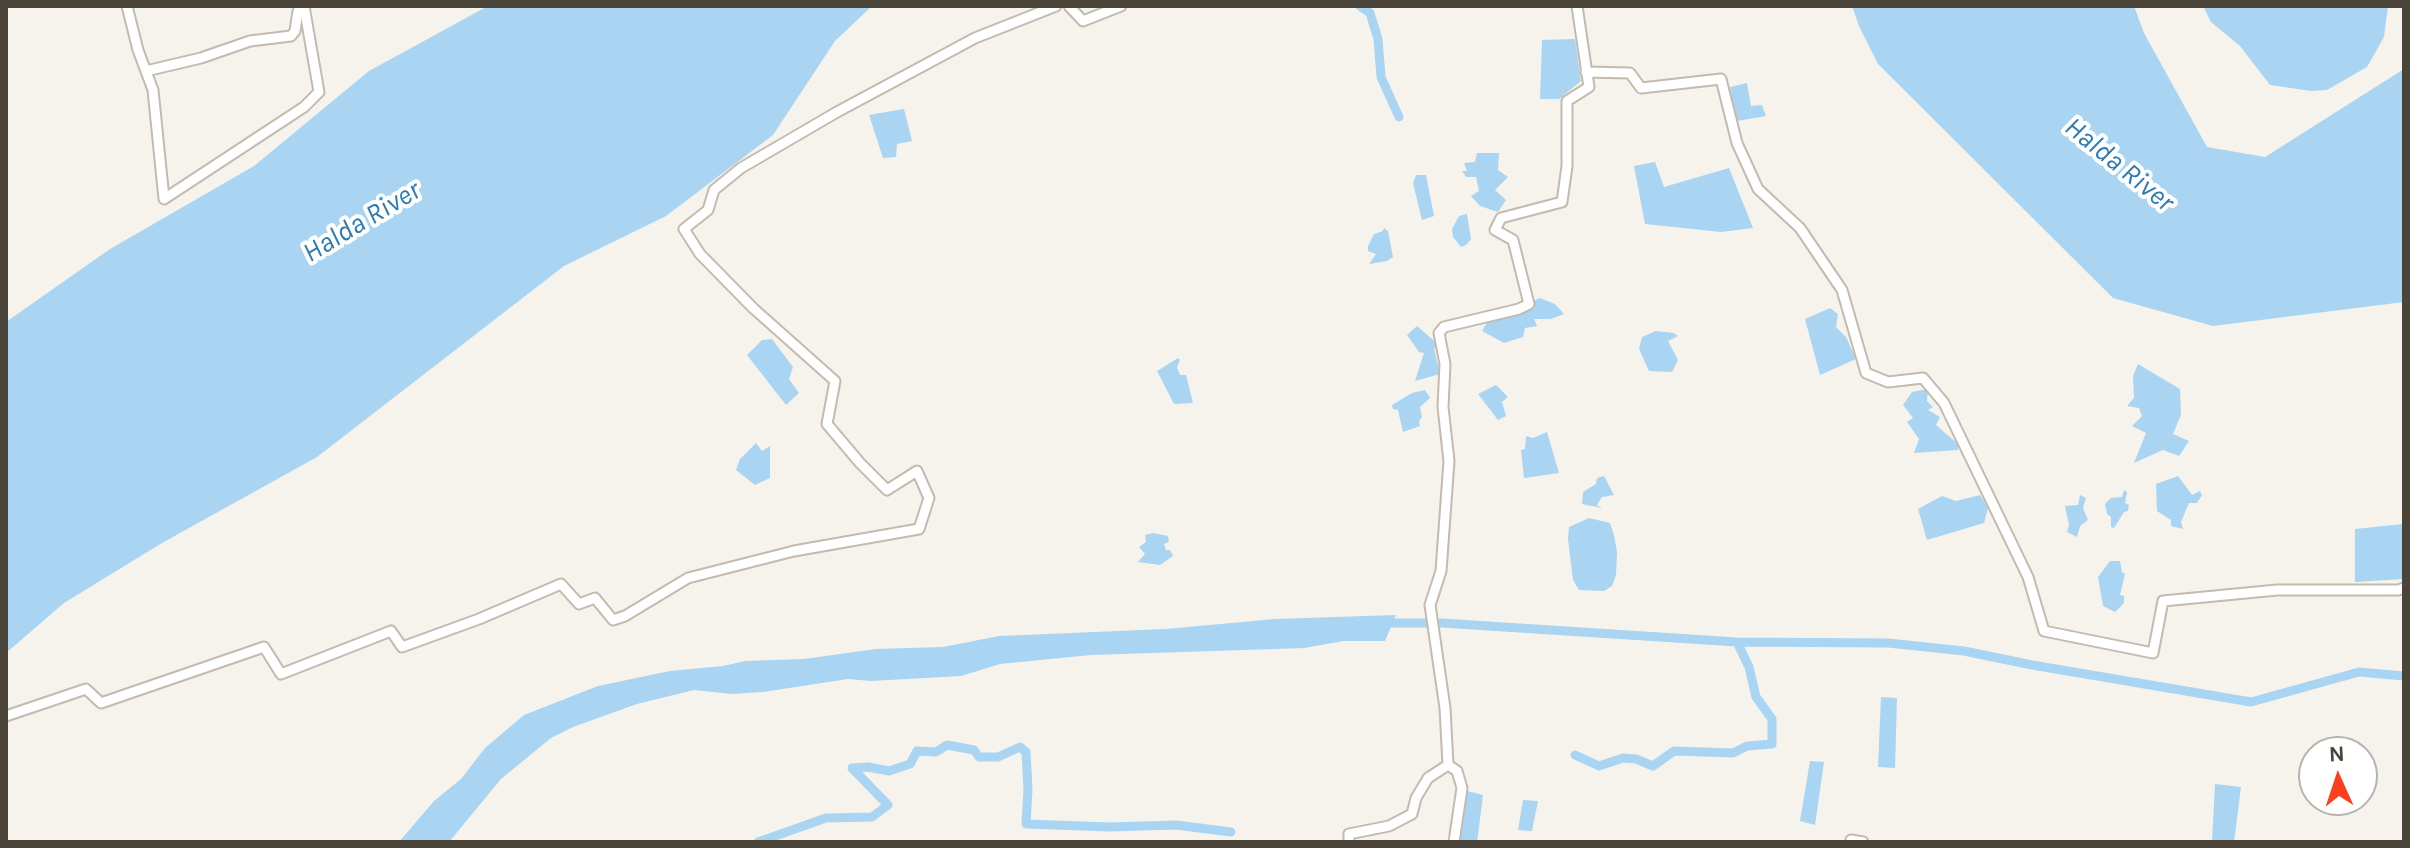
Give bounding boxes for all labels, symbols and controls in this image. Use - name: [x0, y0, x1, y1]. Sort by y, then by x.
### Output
- water label: Halda River: [2057, 111, 2181, 219]
- water label: Halda River: [297, 174, 427, 270]
- north arrow: [2298, 736, 2378, 816]
- text: N: [2328, 741, 2345, 767]

